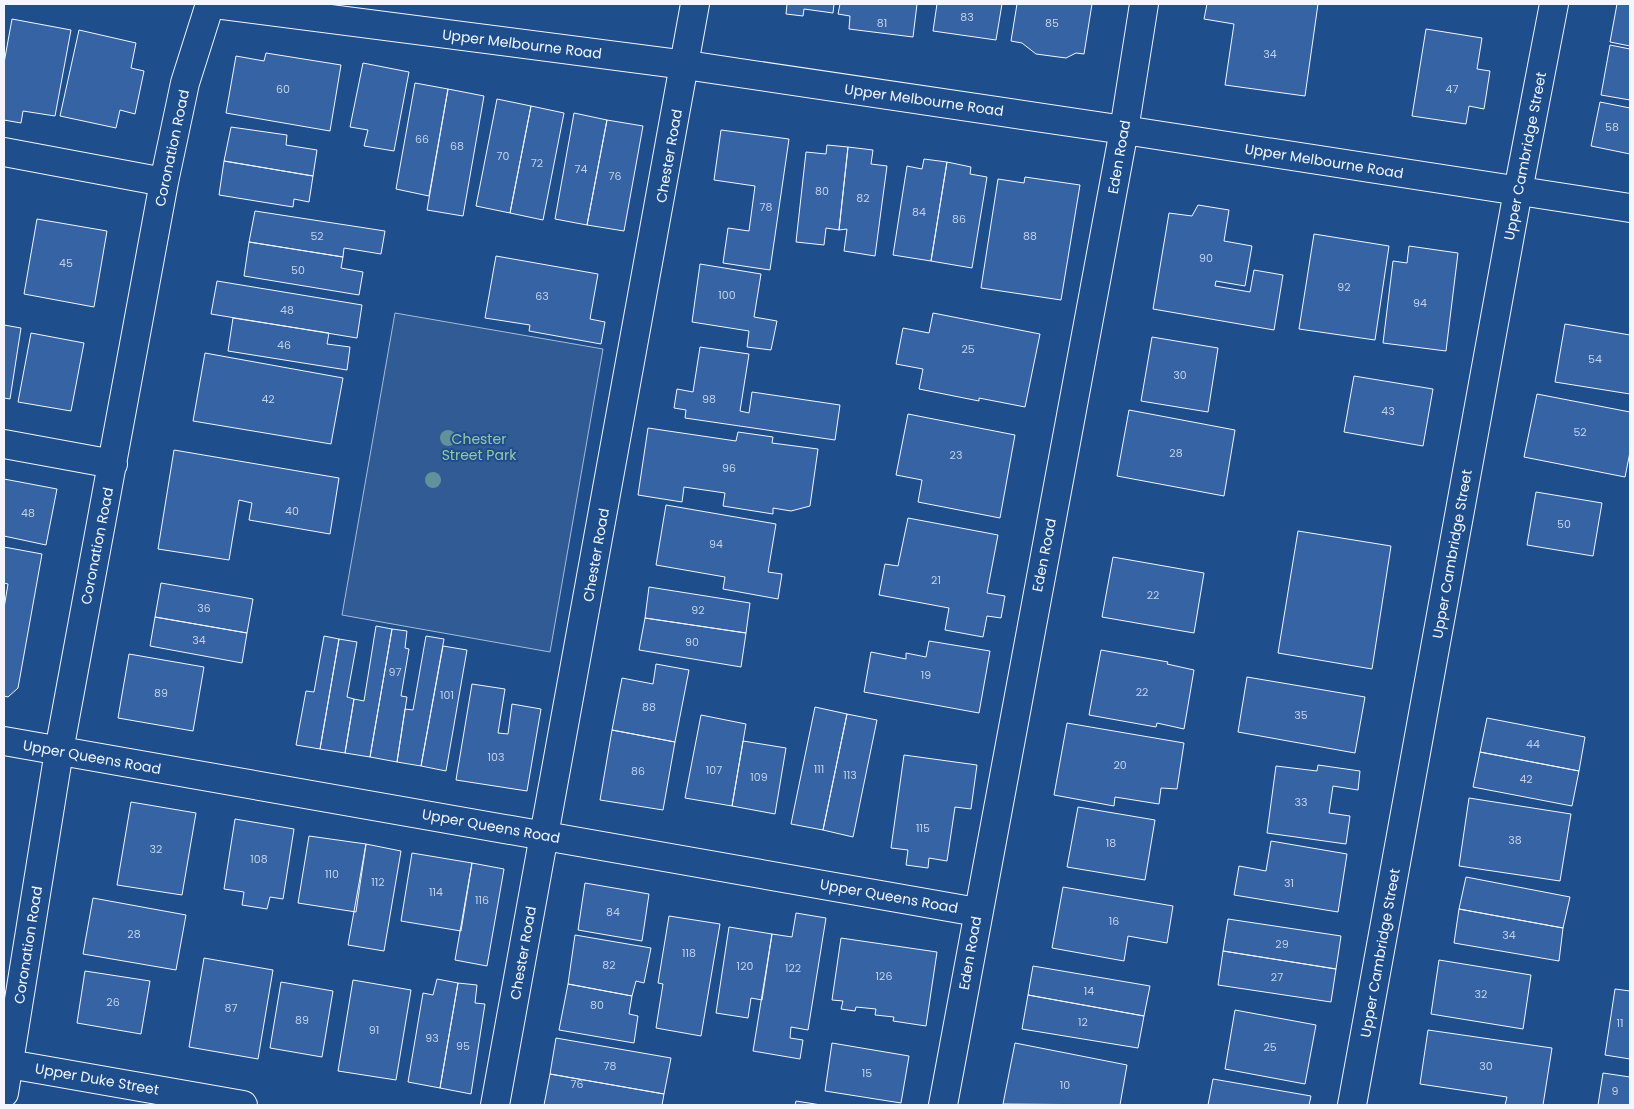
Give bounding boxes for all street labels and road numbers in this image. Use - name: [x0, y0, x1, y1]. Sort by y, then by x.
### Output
- street label: Upper Melbourne Road: [441, 24, 603, 64]
- street label: Upper Cambridge Street: [1499, 70, 1551, 242]
- street label: Upper Melbourne Road: [843, 79, 1005, 121]
- street label: Coronation Road: [150, 88, 194, 208]
- street label: Chester Road: [651, 108, 687, 204]
- street label: Eden Road: [1103, 119, 1135, 195]
- street label: Upper Melbourne Road: [1243, 139, 1405, 183]
- street label: Upper Cambridge Street: [1427, 468, 1477, 640]
- street label: Coronation Road: [76, 486, 118, 606]
- street label: Chester Road: [578, 507, 614, 603]
- street label: Eden Road: [1027, 517, 1061, 593]
- street label: Upper Queens Road: [21, 735, 163, 779]
- street label: Upper Queens Road: [420, 804, 562, 848]
- street label: Upper Cambridge Street: [1355, 867, 1405, 1039]
- street label: Upper Queens Road: [818, 874, 960, 918]
- street label: Coronation Road: [9, 885, 47, 1005]
- street label: Chester Road: [505, 905, 541, 1001]
- street label: Eden Road: [954, 915, 986, 991]
- street label: Upper Duke Street: [33, 1058, 161, 1100]

